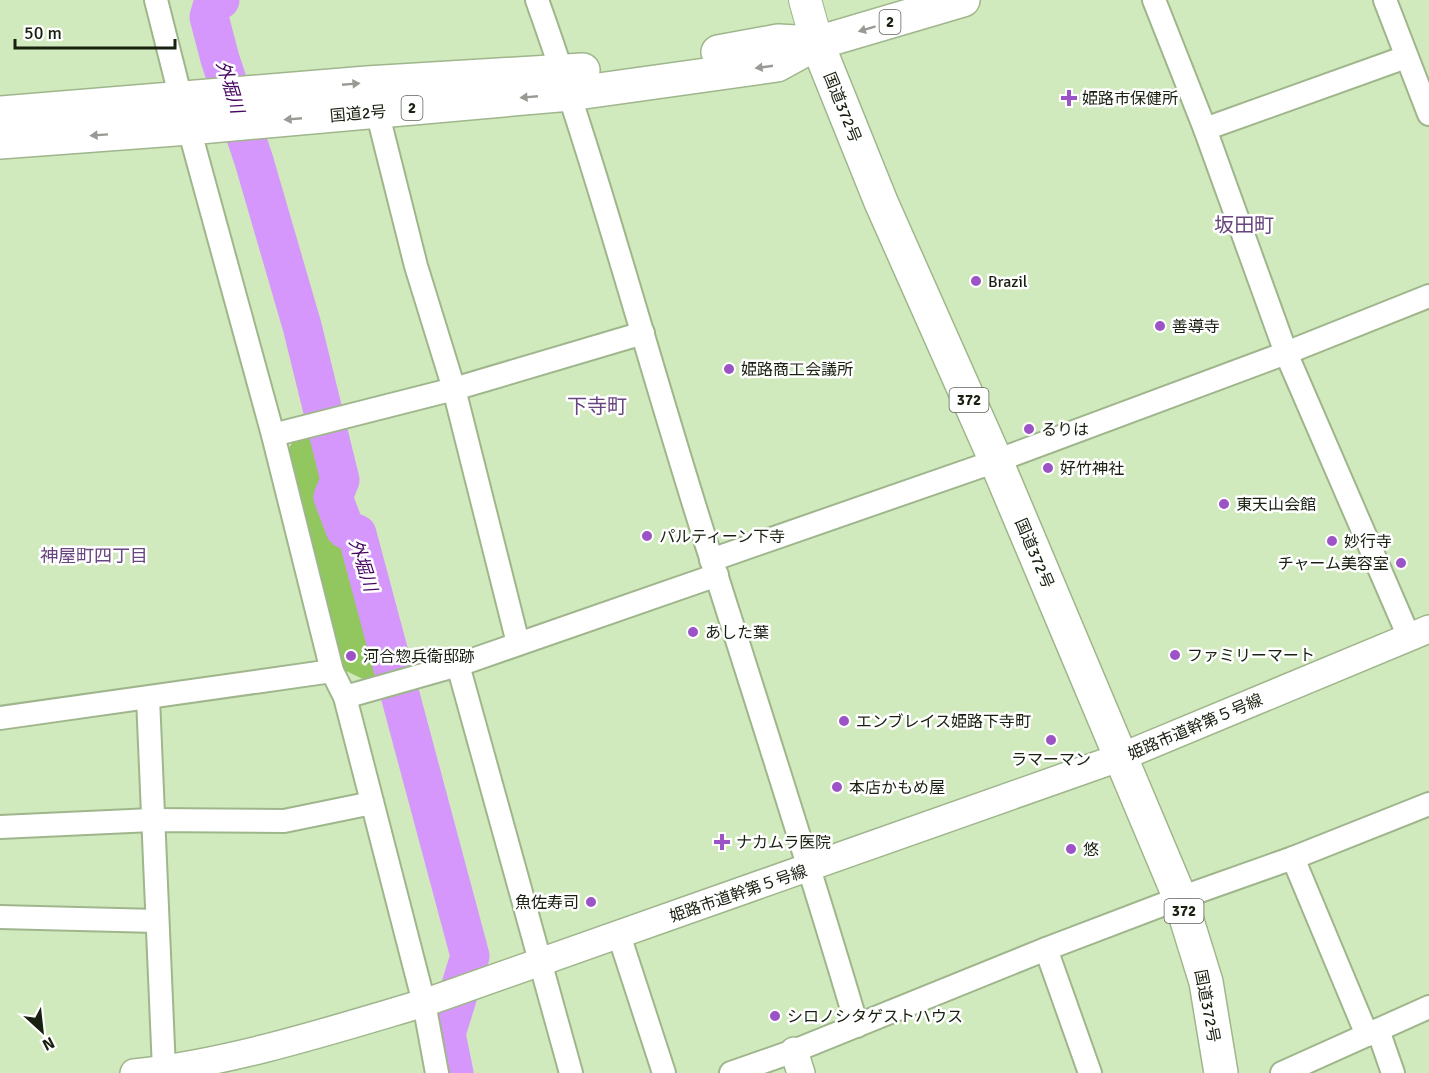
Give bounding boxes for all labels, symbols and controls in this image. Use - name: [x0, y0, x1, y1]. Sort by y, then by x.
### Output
- road number: 2: [880, 10, 900, 34]
- scale bar: [15, 12, 176, 50]
- text: 50 m: [24, 22, 62, 44]
- one-way arrow: [858, 25, 876, 34]
- water label: 外堀川: [212, 58, 249, 118]
- one-way arrow: [754, 62, 773, 71]
- street label: 国道372号: [819, 69, 865, 145]
- one-way arrow: [342, 80, 361, 89]
- marker: 姫路市保健所: [1060, 89, 1078, 107]
- place label: 姫路市保健所: [1082, 89, 1178, 109]
- one-way arrow: [520, 93, 539, 102]
- road number: 2: [402, 96, 422, 120]
- street label: 国道2号: [329, 102, 387, 126]
- one-way arrow: [284, 114, 303, 124]
- one-way arrow: [89, 130, 108, 139]
- district label: 坂田町: [1214, 213, 1274, 238]
- place label: Brazil: [988, 272, 1028, 292]
- marker: Brazil: [969, 274, 983, 288]
- place label: 善導寺: [1172, 317, 1220, 337]
- marker: 善導寺: [1153, 319, 1167, 333]
- place label: 姫路商工会議所: [741, 360, 853, 380]
- marker: 姫路商工会議所: [722, 362, 736, 376]
- road number: 372: [950, 388, 988, 412]
- district label: 下寺町: [567, 394, 627, 419]
- place label: るりは: [1041, 420, 1089, 440]
- marker: るりは: [1022, 422, 1036, 436]
- place label: 好竹神社: [1060, 459, 1124, 479]
- marker: 好竹神社: [1041, 461, 1055, 475]
- place label: 東天山会館: [1236, 495, 1316, 515]
- marker: 東天山会館: [1217, 497, 1231, 511]
- street label: 国道372号: [1010, 515, 1058, 591]
- place label: パルティーン下寺: [659, 527, 785, 547]
- marker: パルティーン下寺: [640, 529, 654, 543]
- place label: 妙行寺: [1344, 532, 1392, 552]
- marker: 妙行寺: [1325, 534, 1339, 548]
- water label: 外堀川: [344, 536, 382, 596]
- district label: 神屋町四丁目: [40, 545, 148, 567]
- place label: チャーム美容室: [1278, 554, 1389, 574]
- marker: チャーム美容室: [1394, 556, 1408, 570]
- place label: あした葉: [705, 623, 769, 643]
- marker: あした葉: [686, 625, 700, 639]
- place label: ファミリーマート: [1187, 646, 1315, 666]
- place label: 河合惣兵衛邸跡: [363, 647, 475, 667]
- marker: ファミリーマート: [1168, 648, 1182, 662]
- marker: 河合惣兵衛邸跡: [344, 649, 358, 663]
- street label: 姫路市道幹第５号線: [1125, 690, 1266, 764]
- place label: エンブレイス姫路下寺町: [856, 712, 1031, 732]
- marker: エンブレイス姫路下寺町: [837, 714, 851, 728]
- marker: ラマーマン: [1044, 733, 1058, 747]
- place label: ラマーマン: [1011, 750, 1091, 770]
- place label: 本店かもめ屋: [849, 778, 945, 798]
- marker: 本店かもめ屋: [830, 780, 844, 794]
- marker: ナカムラ医院: [713, 833, 731, 851]
- place label: ナカムラ医院: [736, 833, 831, 853]
- place label: 悠: [1083, 840, 1099, 860]
- marker: 悠: [1064, 842, 1078, 856]
- street label: 姫路市道幹第５号線: [667, 861, 810, 927]
- place label: 魚佐寿司: [515, 893, 579, 913]
- marker: 魚佐寿司: [584, 895, 598, 909]
- road number: 372: [1164, 899, 1204, 923]
- street label: 国道372号: [1190, 968, 1224, 1044]
- north arrow: [12, 1001, 72, 1061]
- place label: シロノシタゲストハウス: [787, 1007, 963, 1027]
- marker: シロノシタゲストハウス: [768, 1009, 782, 1023]
- text: N: [39, 1032, 58, 1055]

